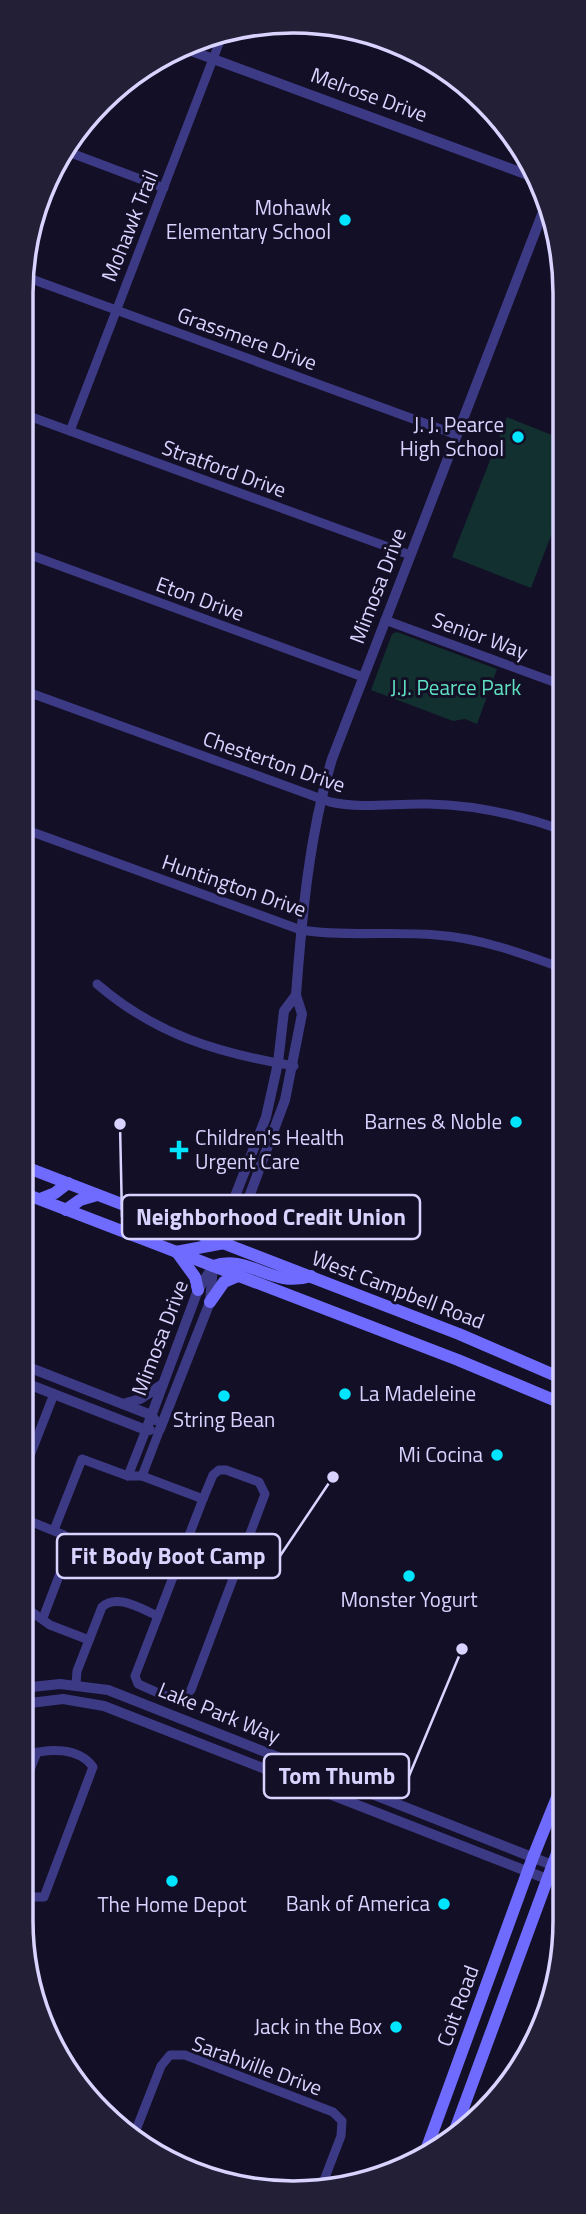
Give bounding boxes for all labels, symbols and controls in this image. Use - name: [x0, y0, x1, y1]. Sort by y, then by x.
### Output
- street label: Melrose Drive: [307, 58, 432, 130]
- street label: Mohawk Trail: [92, 165, 166, 286]
- place label: Mohawk Elementary School: [166, 191, 331, 247]
- marker: Mohawk Elementary School: [337, 212, 353, 228]
- street label: Grassmere Drive: [173, 298, 322, 378]
- place label: J. J. Pearce High School: [400, 408, 504, 464]
- marker: J. J. Pearce High School: [510, 429, 526, 445]
- street label: Stratford Drive: [158, 431, 291, 505]
- street label: Mimosa Drive: [340, 523, 414, 648]
- street label: Eton Drive: [152, 567, 249, 629]
- street label: Senior Way: [428, 603, 533, 667]
- park label: J.J. Pearce Park: [391, 671, 521, 703]
- street label: Chesterton Drive: [199, 722, 350, 800]
- street label: Huntington Drive: [158, 845, 311, 925]
- place label: Barnes & Noble: [364, 1105, 502, 1137]
- marker: Barnes & Noble: [508, 1114, 524, 1130]
- place label: Children's Health Urgent Care: [195, 1121, 344, 1177]
- marker: Children's Health Urgent Care: [169, 1140, 189, 1160]
- callout: Neighborhood Credit Union: [122, 1195, 420, 1239]
- text: Neighborhood Credit Union: [136, 1199, 406, 1234]
- street label: West Campbell Road: [307, 1241, 489, 1337]
- street label: Mimosa Drive: [122, 1275, 196, 1400]
- place label: La Madeleine: [359, 1377, 476, 1409]
- marker: La Madeleine: [337, 1386, 353, 1402]
- marker: String Bean: [216, 1388, 232, 1404]
- place label: String Bean: [173, 1403, 275, 1435]
- place label: Mi Cocina: [398, 1438, 483, 1470]
- marker: Mi Cocina: [489, 1447, 505, 1463]
- callout: Fit Body Boot Camp: [57, 1534, 280, 1578]
- text: Fit Body Boot Camp: [71, 1538, 265, 1573]
- marker: Monster Yogurt: [401, 1568, 417, 1584]
- place label: Monster Yogurt: [340, 1583, 478, 1615]
- street label: Lake Park Way: [153, 1673, 285, 1751]
- callout: Tom Thumb: [264, 1754, 409, 1798]
- text: Tom Thumb: [279, 1758, 395, 1793]
- marker: The Home Depot: [164, 1873, 180, 1889]
- place label: Bank of America: [286, 1887, 430, 1919]
- place label: The Home Depot: [97, 1888, 247, 1920]
- marker: Bank of America: [436, 1896, 452, 1912]
- street label: Coit Road: [428, 1961, 487, 2051]
- place label: Jack in the Box: [254, 2010, 383, 2042]
- marker: Jack in the Box: [388, 2019, 404, 2035]
- street label: Sarahville Drive: [188, 2027, 327, 2103]

